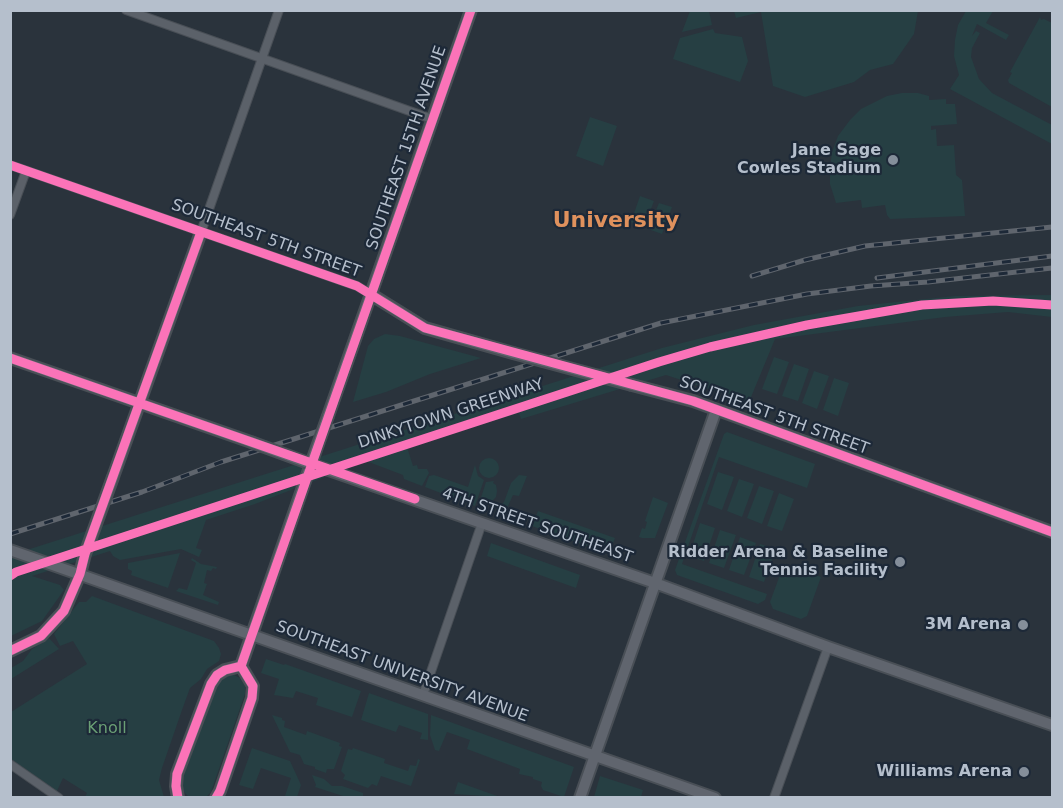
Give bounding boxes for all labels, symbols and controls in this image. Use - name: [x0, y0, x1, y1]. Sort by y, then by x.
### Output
- street label: SOUTHEAST 15TH AVENUE: [363, 44, 451, 252]
- place label: Jane Sage Cowles Stadium: [737, 141, 881, 179]
- marker: Jane Sage Cowles Stadium: [886, 153, 900, 167]
- street label: SOUTHEAST 5TH STREET: [169, 196, 363, 282]
- district label: University: [553, 208, 679, 234]
- street label: SOUTHEAST 5TH STREET: [677, 373, 871, 459]
- street label: DINKYTOWN GREENWAY: [356, 375, 546, 453]
- street label: 4TH STREET SOUTHEAST: [439, 484, 635, 568]
- place label: Ridder Arena & Baseline Tennis Facility: [668, 543, 888, 581]
- marker: Ridder Arena & Baseline Tennis Facility: [893, 555, 907, 569]
- place label: 3M Arena: [925, 615, 1011, 635]
- street label: SOUTHEAST UNIVERSITY AVENUE: [273, 617, 531, 727]
- marker: 3M Arena: [1016, 618, 1030, 632]
- park label: Knoll: [87, 719, 127, 739]
- place label: Williams Arena: [877, 762, 1012, 782]
- marker: Williams Arena: [1017, 765, 1031, 779]

